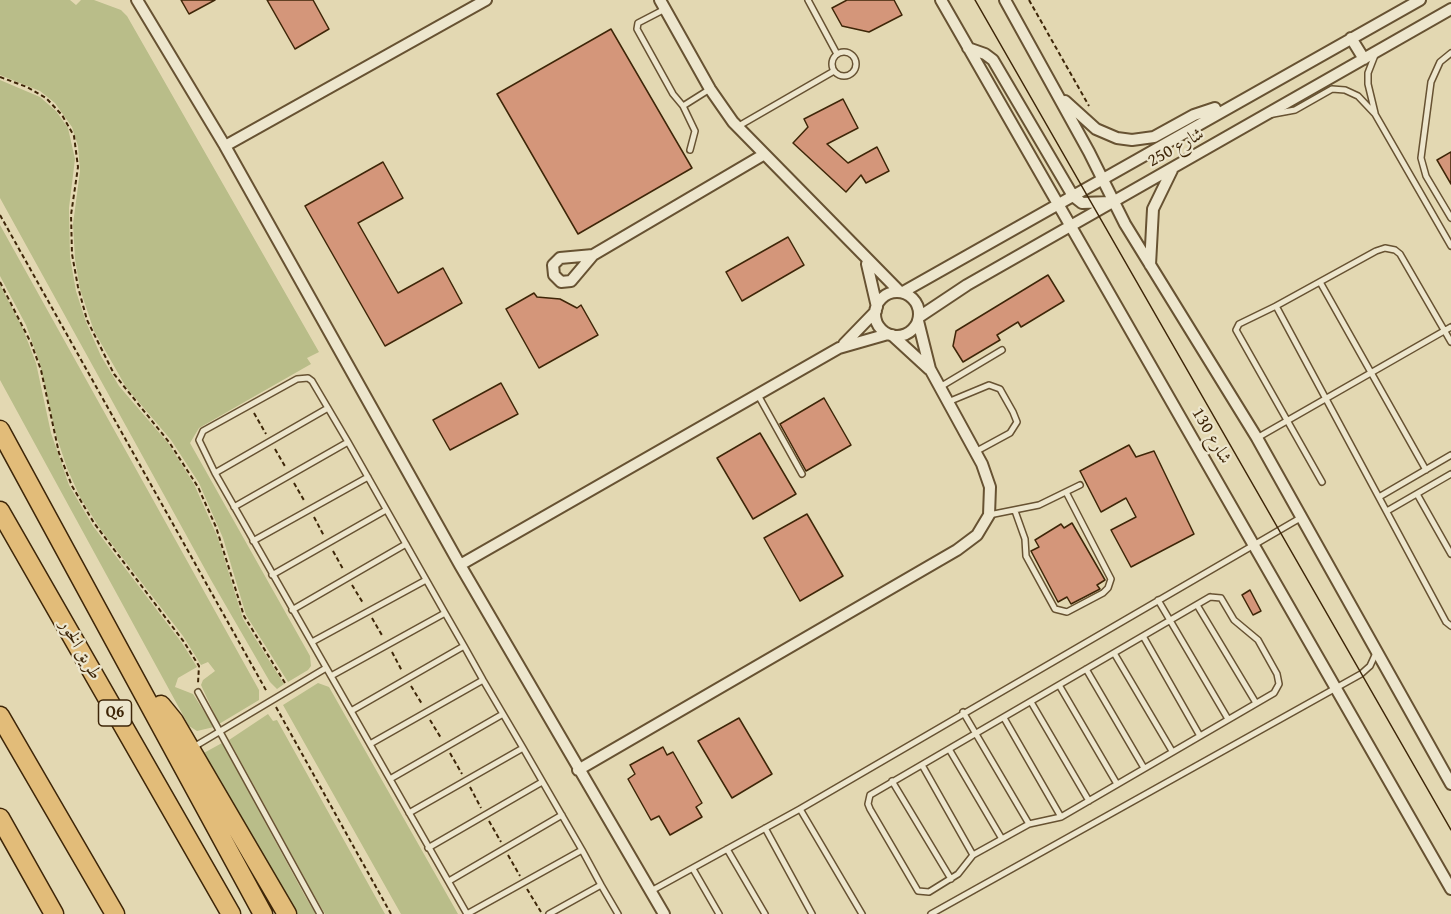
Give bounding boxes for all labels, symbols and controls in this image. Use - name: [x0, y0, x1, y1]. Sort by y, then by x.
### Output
- street label: شارع 250: [1144, 124, 1208, 172]
- street label: شارع 130: [1186, 404, 1236, 468]
- street label: طريق الخور: [54, 616, 106, 684]
- road number: Q6: [98, 700, 132, 726]

